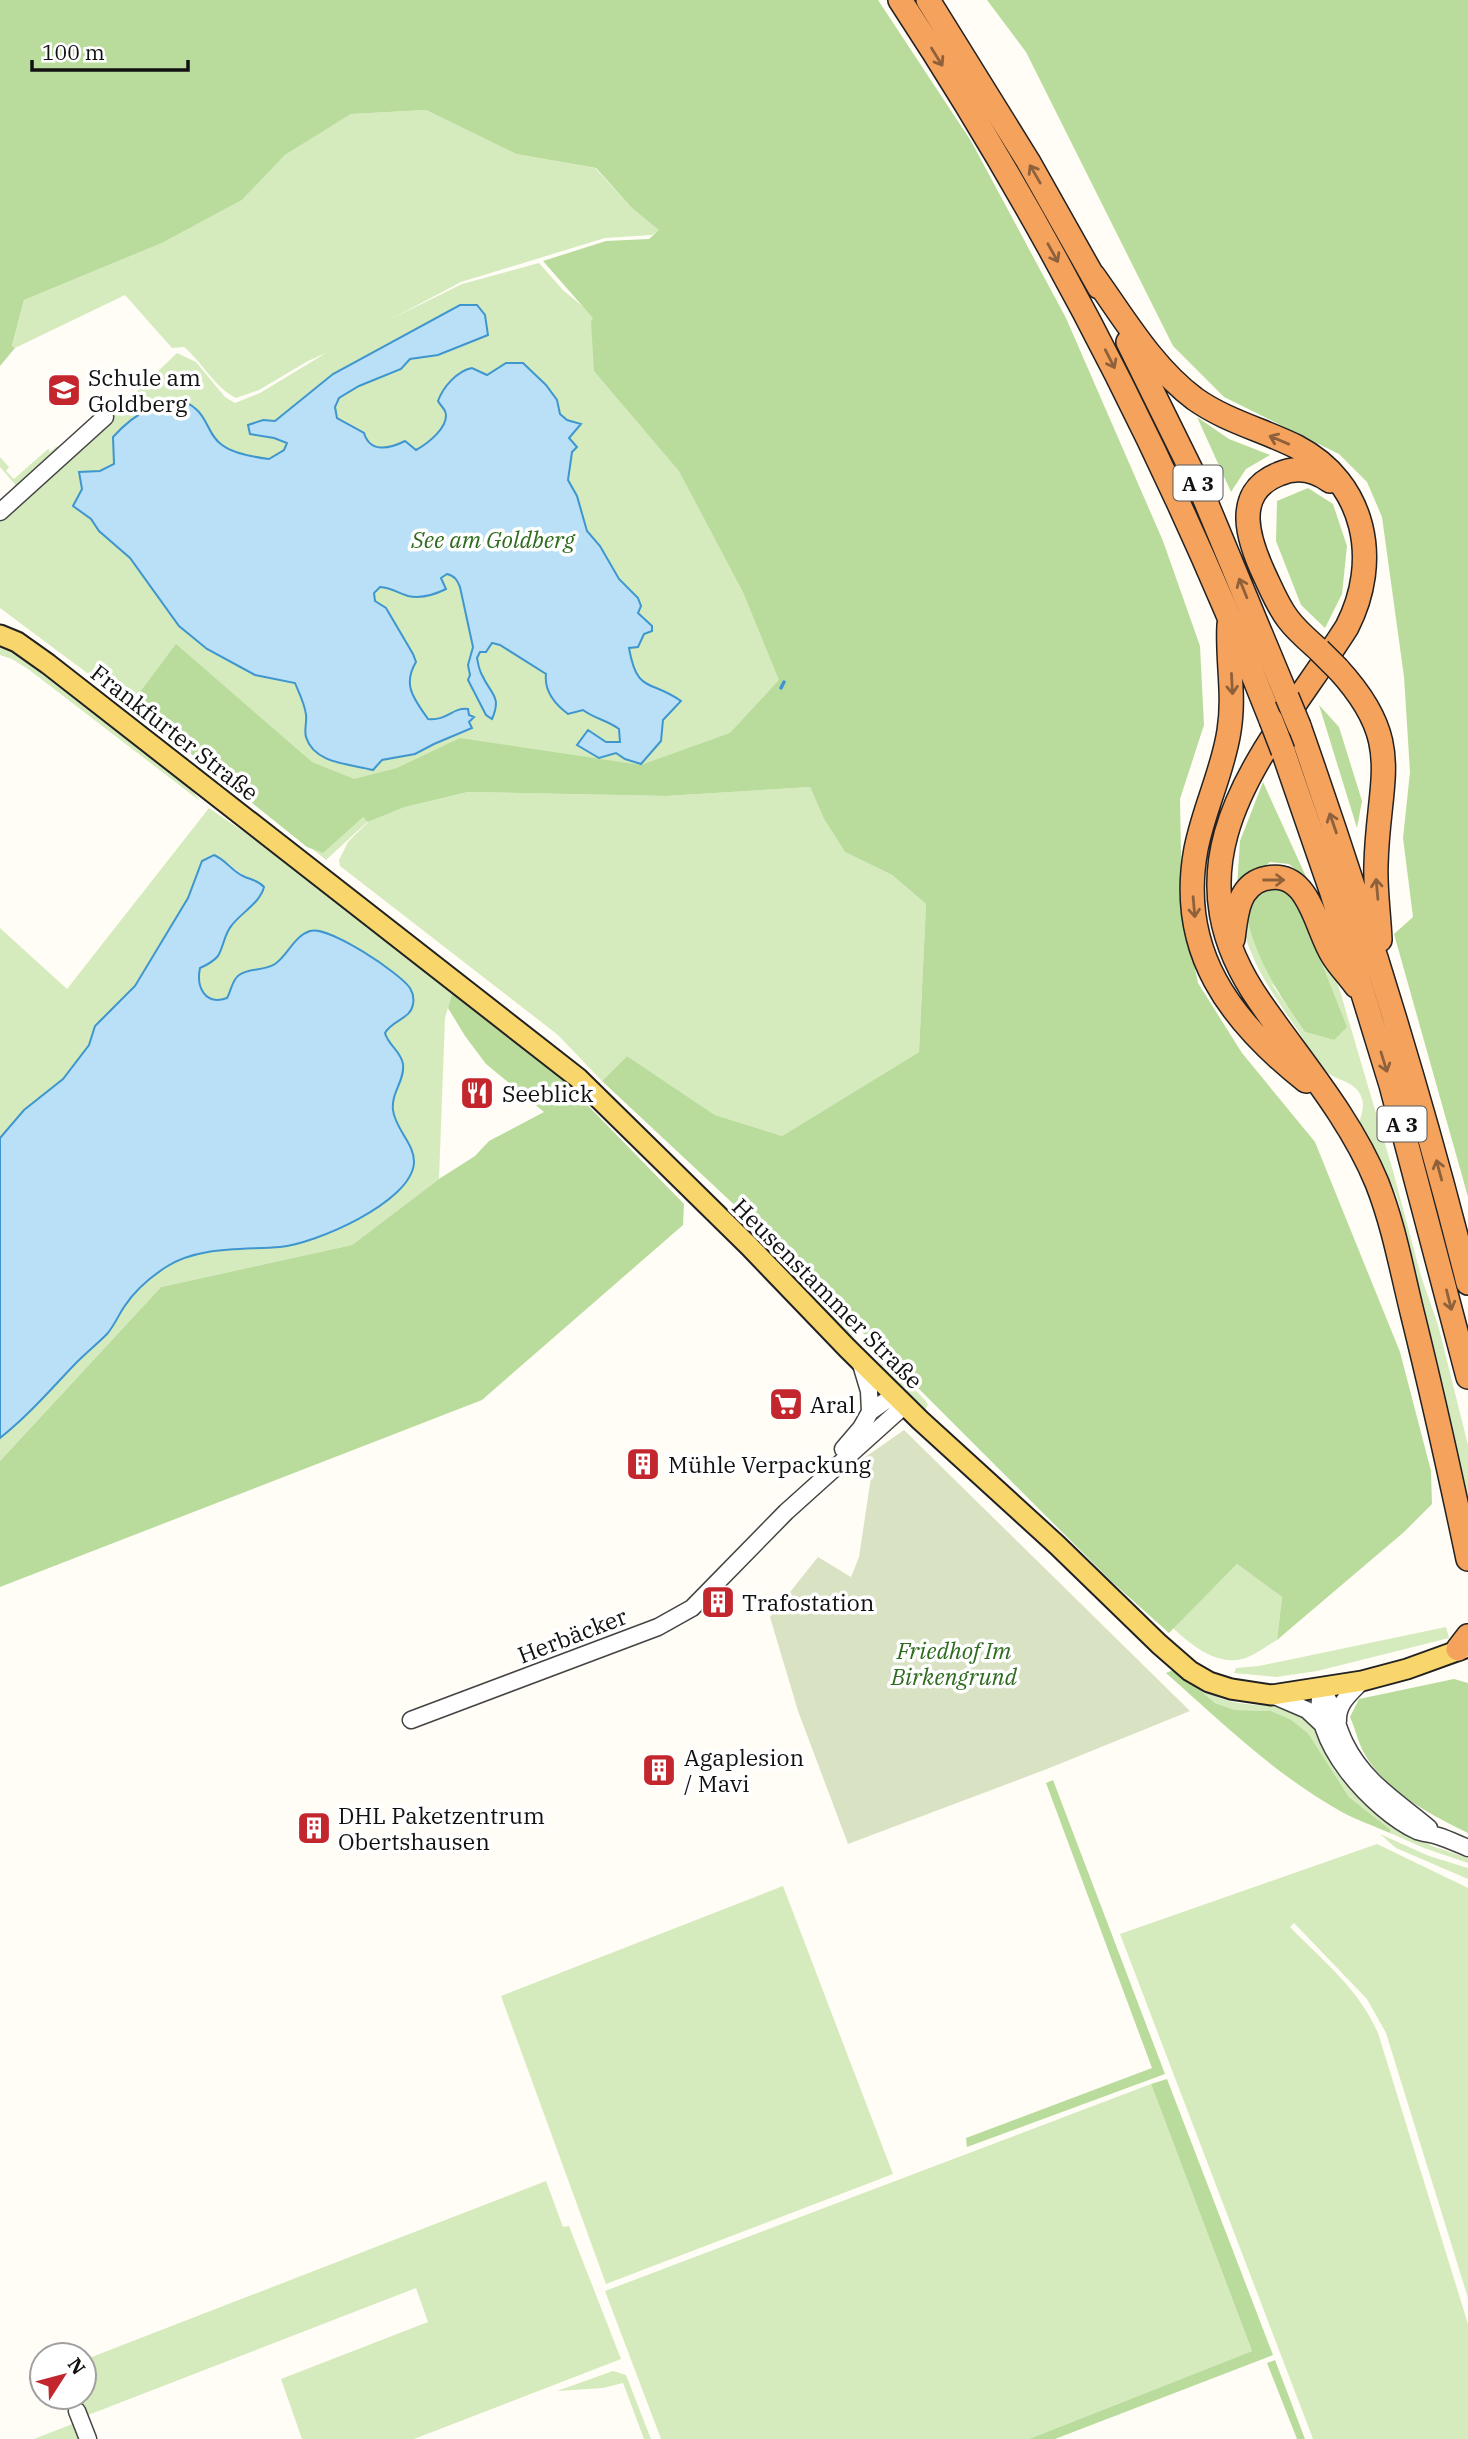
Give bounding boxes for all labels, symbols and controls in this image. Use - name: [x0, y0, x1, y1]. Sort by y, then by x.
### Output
- scale bar: [32, 28, 187, 72]
- text: 100 m: [42, 38, 105, 66]
- one-way arrow: [930, 47, 944, 67]
- one-way arrow: [1028, 164, 1042, 184]
- one-way arrow: [1047, 242, 1060, 263]
- one-way arrow: [1104, 348, 1118, 369]
- place label: Schule am Goldberg: [88, 362, 201, 418]
- school or university icon: Schule am Goldberg: [45, 371, 83, 409]
- one-way arrow: [1269, 432, 1290, 445]
- road number: A 3: [1174, 466, 1222, 500]
- park label: See am Goldberg: [410, 524, 576, 554]
- one-way arrow: [1236, 578, 1249, 599]
- street label: Frankfurter Straße: [85, 657, 265, 807]
- one-way arrow: [1226, 673, 1239, 695]
- one-way arrow: [1326, 813, 1338, 835]
- one-way arrow: [1262, 873, 1285, 887]
- one-way arrow: [1370, 878, 1383, 901]
- one-way arrow: [1188, 895, 1201, 918]
- one-way arrow: [1379, 1050, 1392, 1072]
- restaurant icon: Seeblick: [458, 1074, 496, 1112]
- place label: Seeblick: [502, 1078, 594, 1108]
- road number: A 3: [1378, 1106, 1426, 1142]
- one-way arrow: [1431, 1159, 1444, 1181]
- street label: Heusenstammer Straße: [726, 1191, 930, 1395]
- one-way arrow: [1443, 1288, 1456, 1311]
- supermarket icon: Aral: [767, 1385, 805, 1423]
- place label: Aral: [810, 1389, 856, 1419]
- building icon: Mühle Verpackung: [624, 1445, 662, 1483]
- place label: Mühle Verpackung: [668, 1449, 872, 1479]
- building icon: Trafostation: [699, 1583, 737, 1621]
- place label: Trafostation: [742, 1587, 875, 1617]
- street label: Herbäcker: [513, 1600, 631, 1670]
- park label: Friedhof Im Birkengrund: [890, 1635, 1018, 1691]
- place label: Agaplesion / Mavi: [684, 1742, 804, 1798]
- building icon: Agaplesion / Mavi: [640, 1751, 678, 1789]
- place label: DHL Paketzentrum Obertshausen: [338, 1800, 545, 1856]
- building icon: DHL Paketzentrum Obertshausen: [295, 1809, 333, 1847]
- north arrow: [28, 2341, 98, 2411]
- text: N: [63, 2353, 91, 2379]

